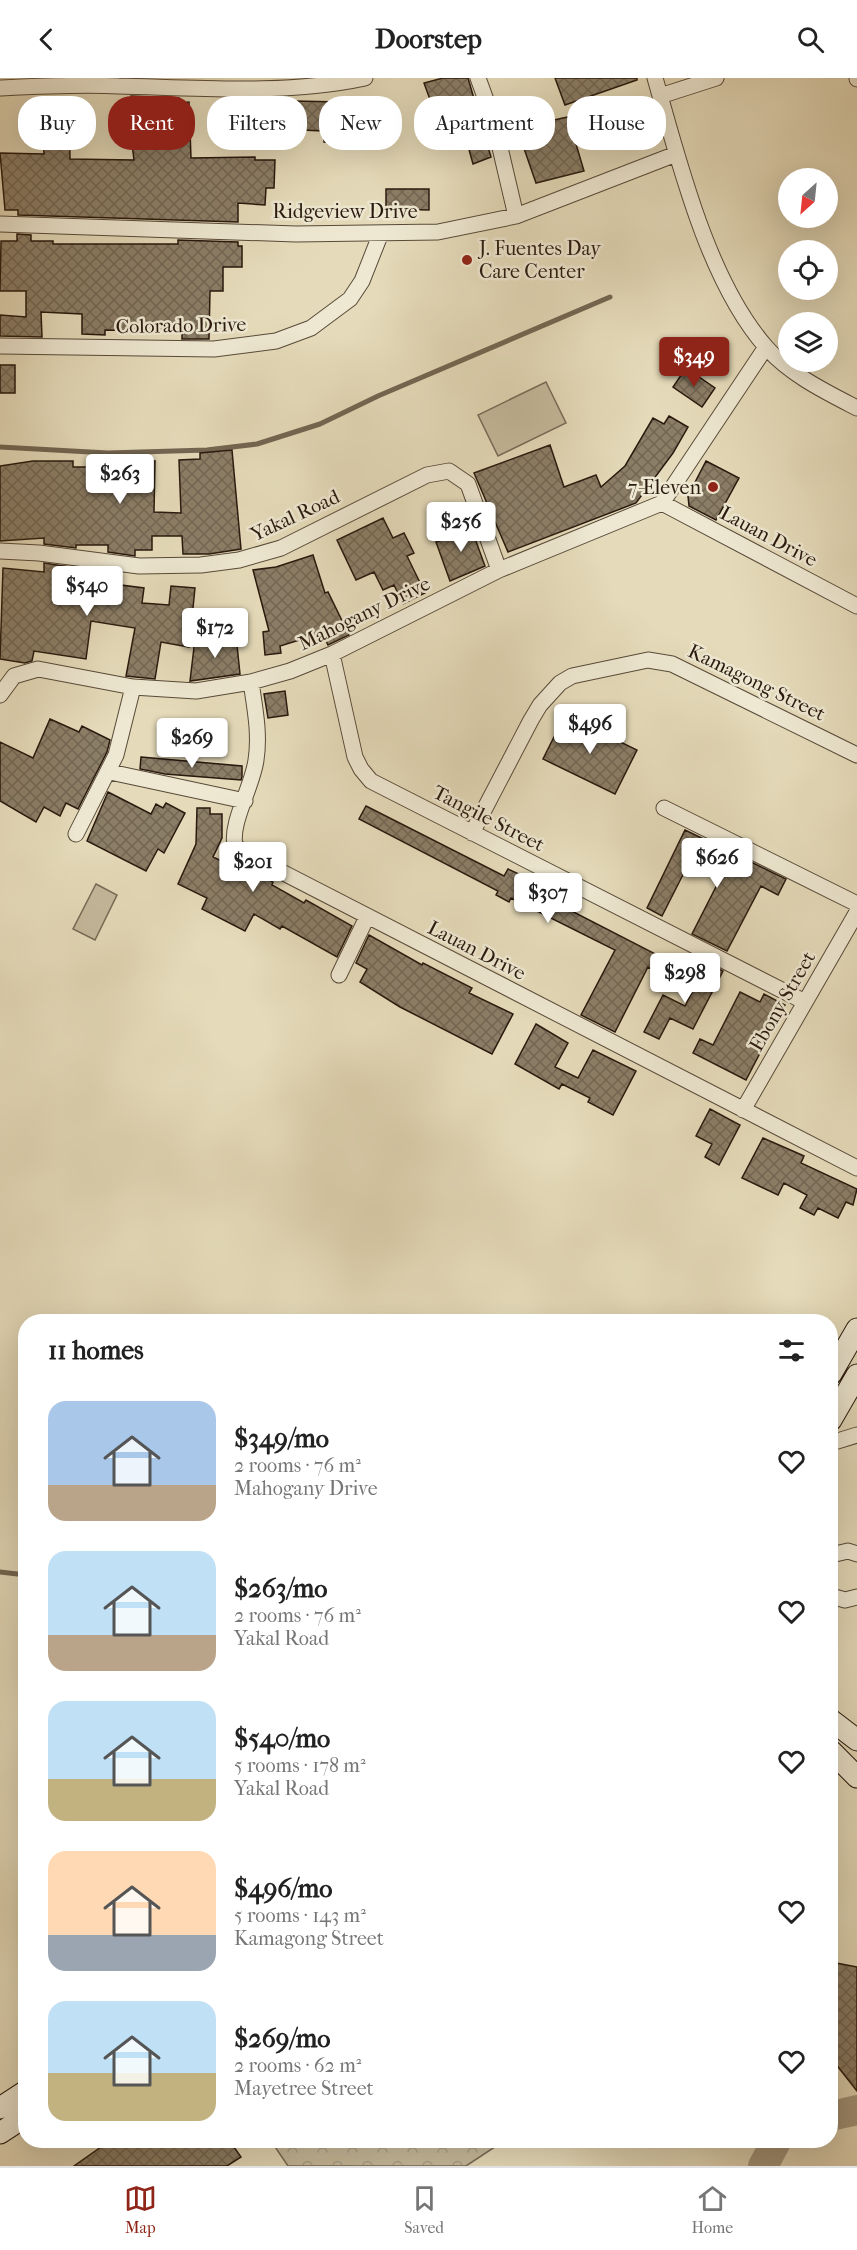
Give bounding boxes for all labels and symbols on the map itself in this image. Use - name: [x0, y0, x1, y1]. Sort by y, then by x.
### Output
- north arrow: [778, 168, 838, 228]
- street label: Ridgeview Drive: [272, 200, 418, 223]
- place label: J. Fuentes Day Care Center: [477, 237, 602, 283]
- marker: J. Fuentes Day Care Center: [460, 253, 474, 267]
- street label: Colorado Drive: [115, 313, 247, 338]
- pin: $349: [658, 337, 730, 388]
- pin: $263: [84, 454, 156, 505]
- place label: 7-Eleven: [628, 476, 701, 499]
- marker: 7-Eleven: [706, 480, 720, 494]
- street label: Yakal Road: [246, 484, 344, 546]
- street label: Lauan Drive: [716, 501, 821, 572]
- pin: $256: [425, 502, 497, 553]
- pin: $540: [51, 566, 123, 617]
- street label: Mahogany Drive: [295, 572, 434, 655]
- pin: $172: [179, 608, 251, 659]
- street label: Kamagong Street: [684, 639, 829, 726]
- pin: $496: [554, 704, 626, 755]
- pin: $269: [156, 718, 228, 769]
- street label: Tangile Street: [429, 781, 548, 856]
- pin: $626: [681, 838, 753, 889]
- pin: $201: [217, 842, 289, 893]
- pin: $307: [512, 873, 584, 924]
- street label: Lauan Drive: [424, 916, 530, 985]
- street label: Ebony Street: [745, 947, 820, 1055]
- pin: $298: [649, 953, 721, 1004]

